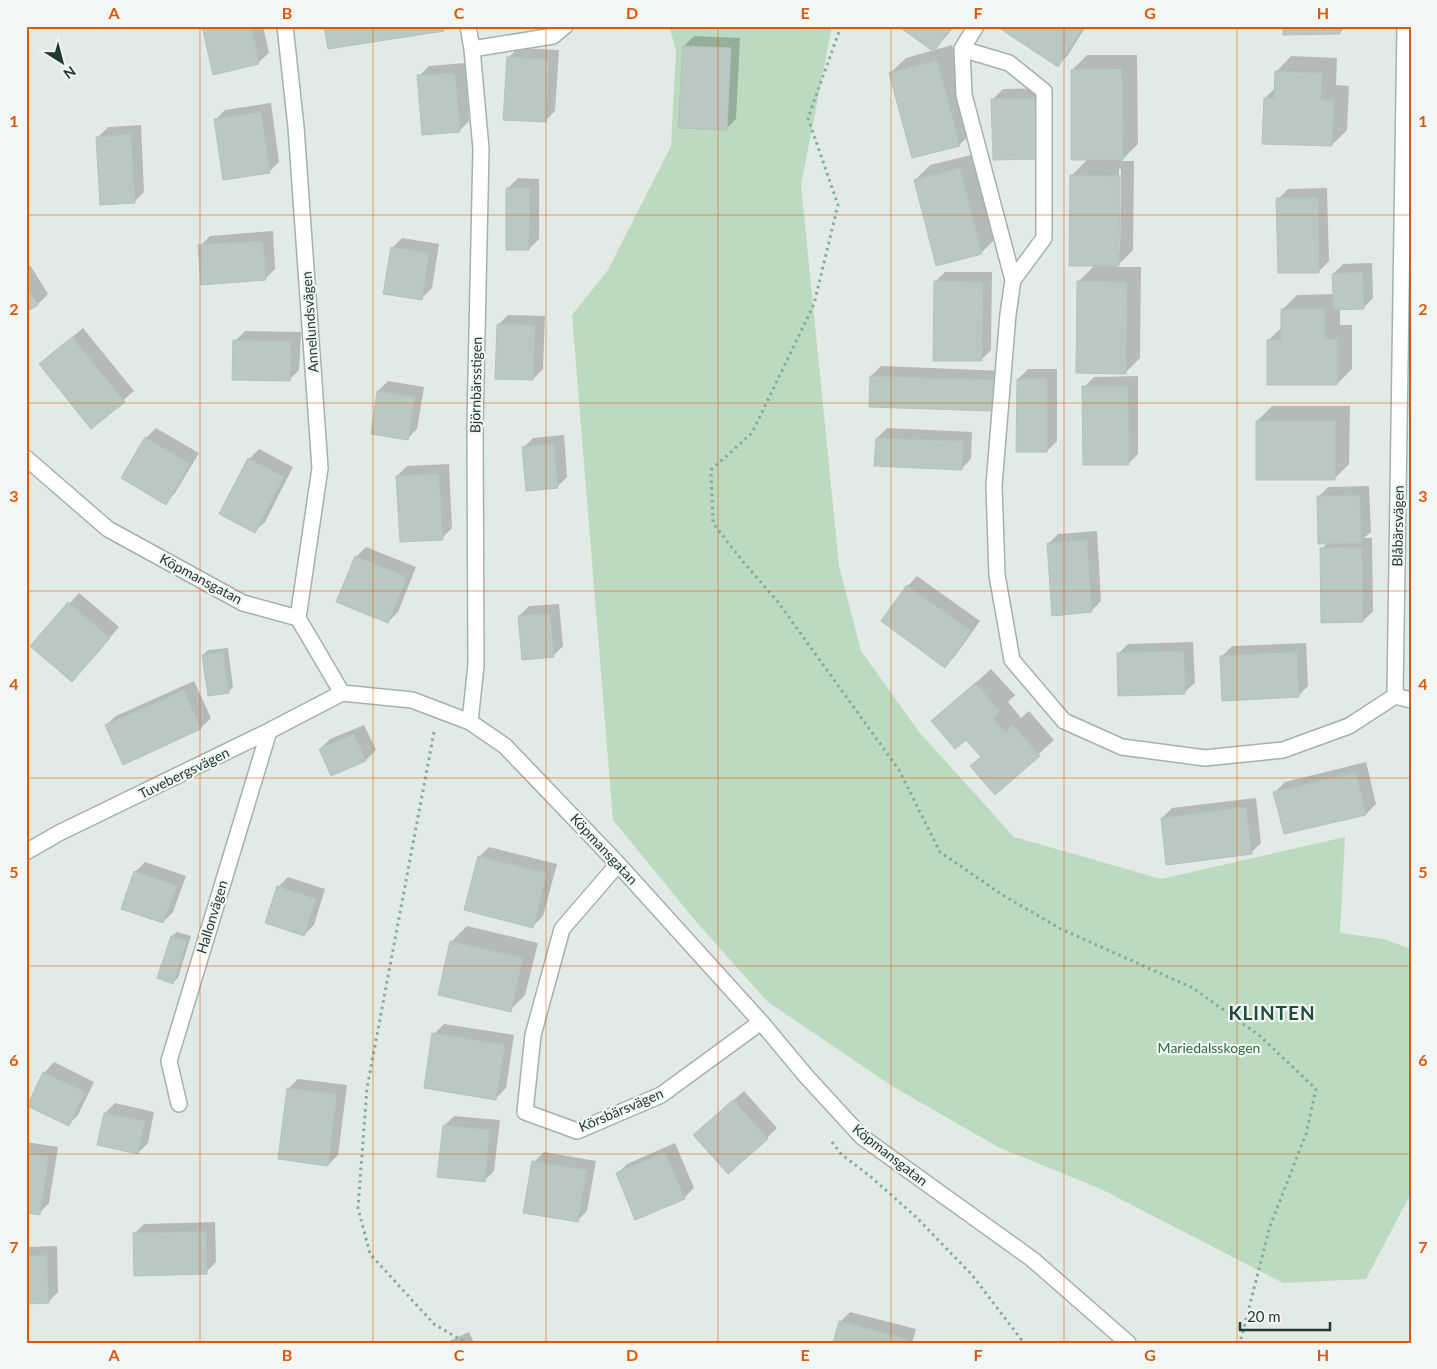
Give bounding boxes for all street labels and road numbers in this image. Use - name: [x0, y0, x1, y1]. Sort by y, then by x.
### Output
- street label: Annelundsvägen: [297, 271, 322, 373]
- street label: Björnbärsstigen: [466, 337, 485, 433]
- street label: Blåbärsvägen: [1388, 485, 1407, 567]
- street label: Köpmansgatan: [157, 550, 245, 607]
- street label: Tuvebergsvägen: [136, 743, 232, 802]
- street label: Köpmansgatan: [567, 810, 642, 888]
- street label: Hallonvägen: [192, 878, 231, 956]
- street label: Körsbärsvägen: [576, 1084, 666, 1135]
- street label: Köpmansgatan: [849, 1120, 931, 1189]

